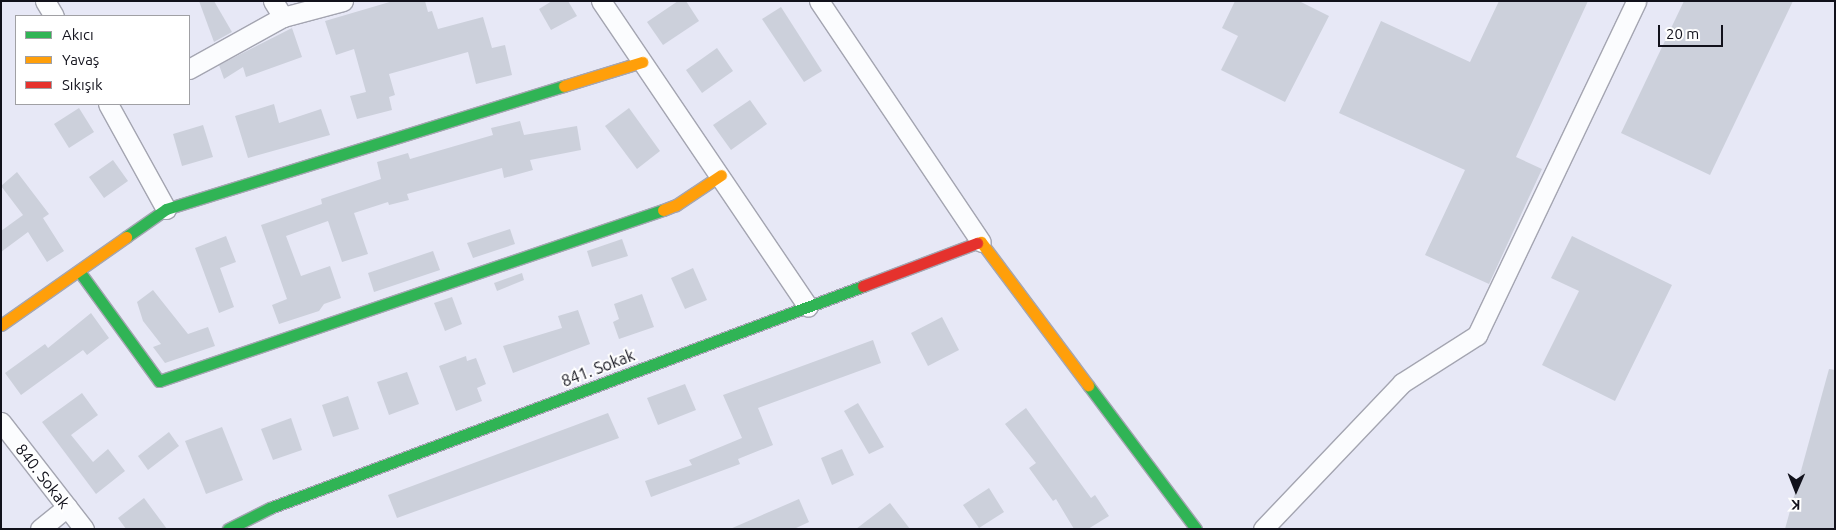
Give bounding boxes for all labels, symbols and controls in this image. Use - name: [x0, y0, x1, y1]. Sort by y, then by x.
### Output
- legend: [15, 15, 190, 105]
- scale bar: [1661, 15, 1726, 47]
- text: 20 m: [1666, 25, 1699, 42]
- text: Akıcı: [62, 26, 94, 43]
- text: Yavaş: [62, 51, 99, 68]
- text: Sıkışık: [62, 76, 102, 93]
- street label: 841. Sokak: [559, 345, 637, 391]
- street label: 840. Sokak: [12, 440, 74, 512]
- north arrow: [1771, 465, 1821, 515]
- text: K: [1791, 497, 1801, 513]

